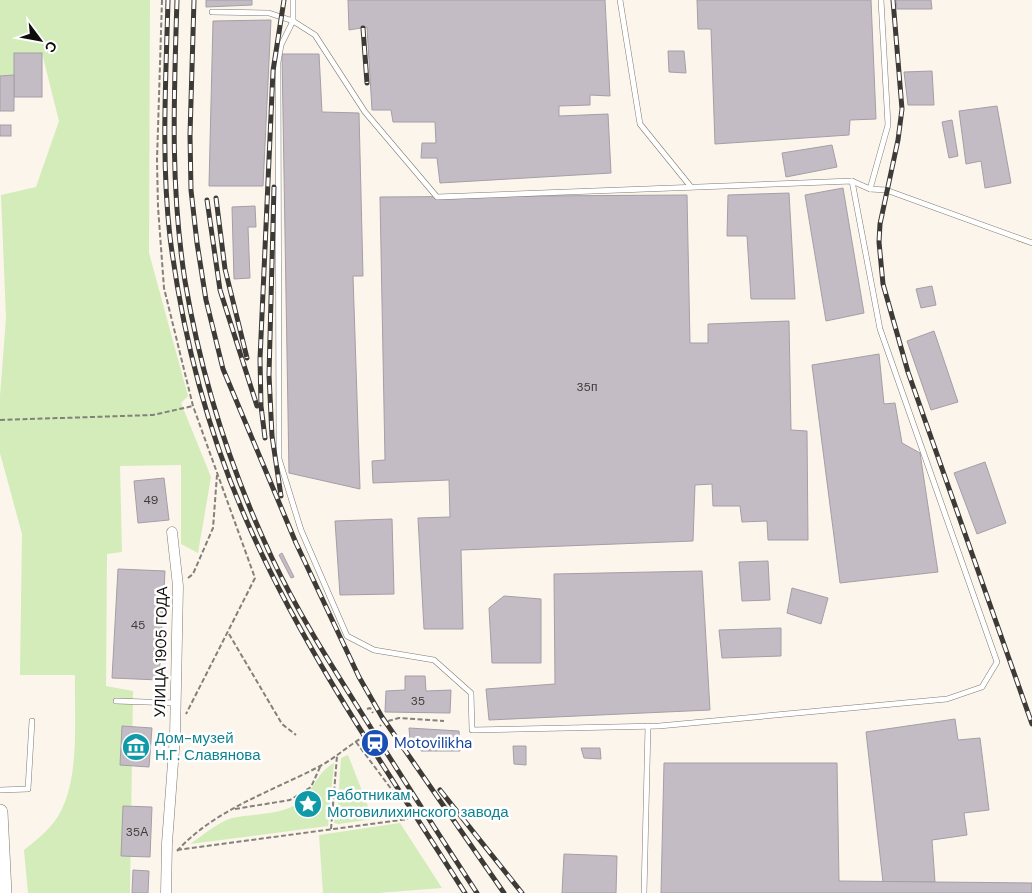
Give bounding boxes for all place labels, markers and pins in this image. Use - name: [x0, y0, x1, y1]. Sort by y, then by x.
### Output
- place label: Дом-музей Н.Г. Славянова: [155, 728, 261, 765]
- station icon: Motovilikha: [360, 728, 390, 758]
- museum icon: Дом-музей Н.Г. Славянова: [121, 732, 151, 762]
- place label: Motovilikha: [394, 733, 472, 753]
- place label: Работникам Мотовилихинского завода: [327, 785, 509, 822]
- place icon: Работникам Мотовилихинского завода: [293, 789, 323, 819]

